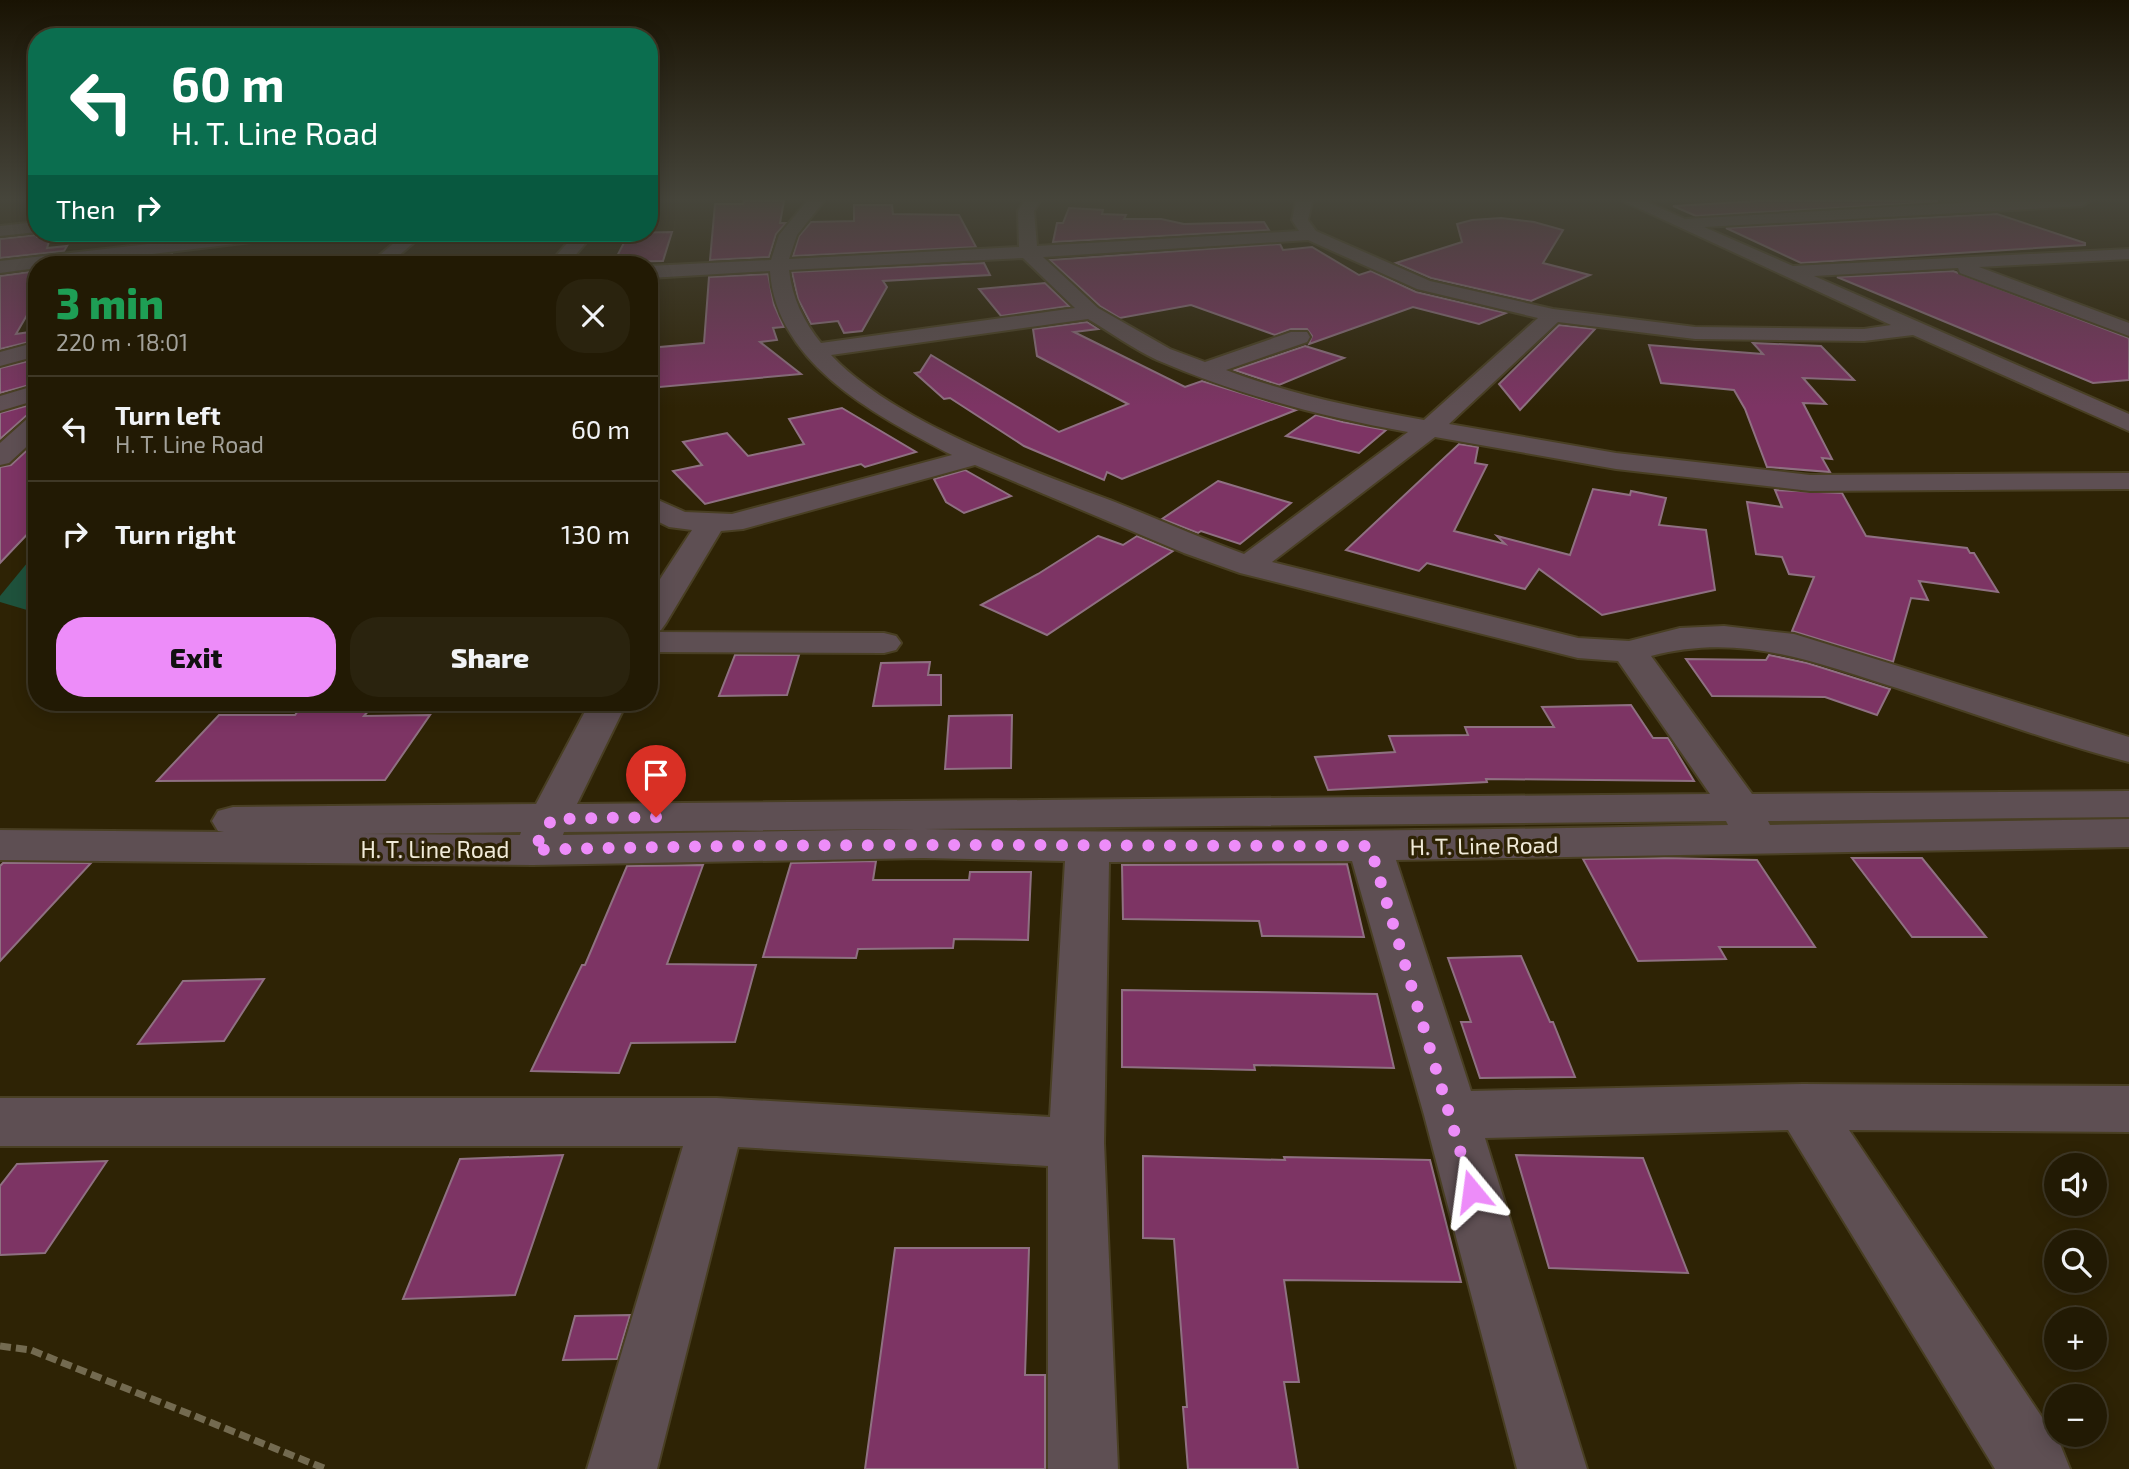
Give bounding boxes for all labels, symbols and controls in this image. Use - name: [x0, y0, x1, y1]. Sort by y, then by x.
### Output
- text: 60 m: [171, 53, 285, 112]
- icon: left: [56, 56, 147, 147]
- text: H. T. Line Road: [171, 113, 378, 151]
- icon: right: [129, 189, 167, 227]
- text: Then: [56, 193, 115, 224]
- text: 3 min: [56, 277, 164, 327]
- button: close: [556, 279, 630, 353]
- text: 220 m · 18:01: [56, 328, 188, 356]
- text: Turn left: [115, 399, 221, 430]
- icon: left: [56, 410, 94, 448]
- text: 60 m: [571, 413, 630, 444]
- text: H. T. Line Road: [115, 430, 264, 458]
- icon: right: [56, 515, 94, 553]
- text: Turn right: [115, 518, 236, 549]
- text: 130 m: [561, 518, 630, 549]
- button: Exit: [56, 617, 336, 697]
- button: Share: [350, 617, 630, 697]
- pin: [626, 745, 686, 817]
- icon: arrive: [637, 756, 675, 794]
- street label: H. T. Line Road: [1409, 830, 1559, 860]
- street label: H. T. Line Road: [360, 835, 510, 863]
- map controls: [2044, 1153, 2107, 1447]
- button: sound: [2044, 1153, 2107, 1216]
- position arrow: [1435, 1154, 1509, 1228]
- button: search: [2044, 1230, 2107, 1293]
- button: +: [2044, 1307, 2107, 1370]
- button: −: [2044, 1384, 2107, 1447]

